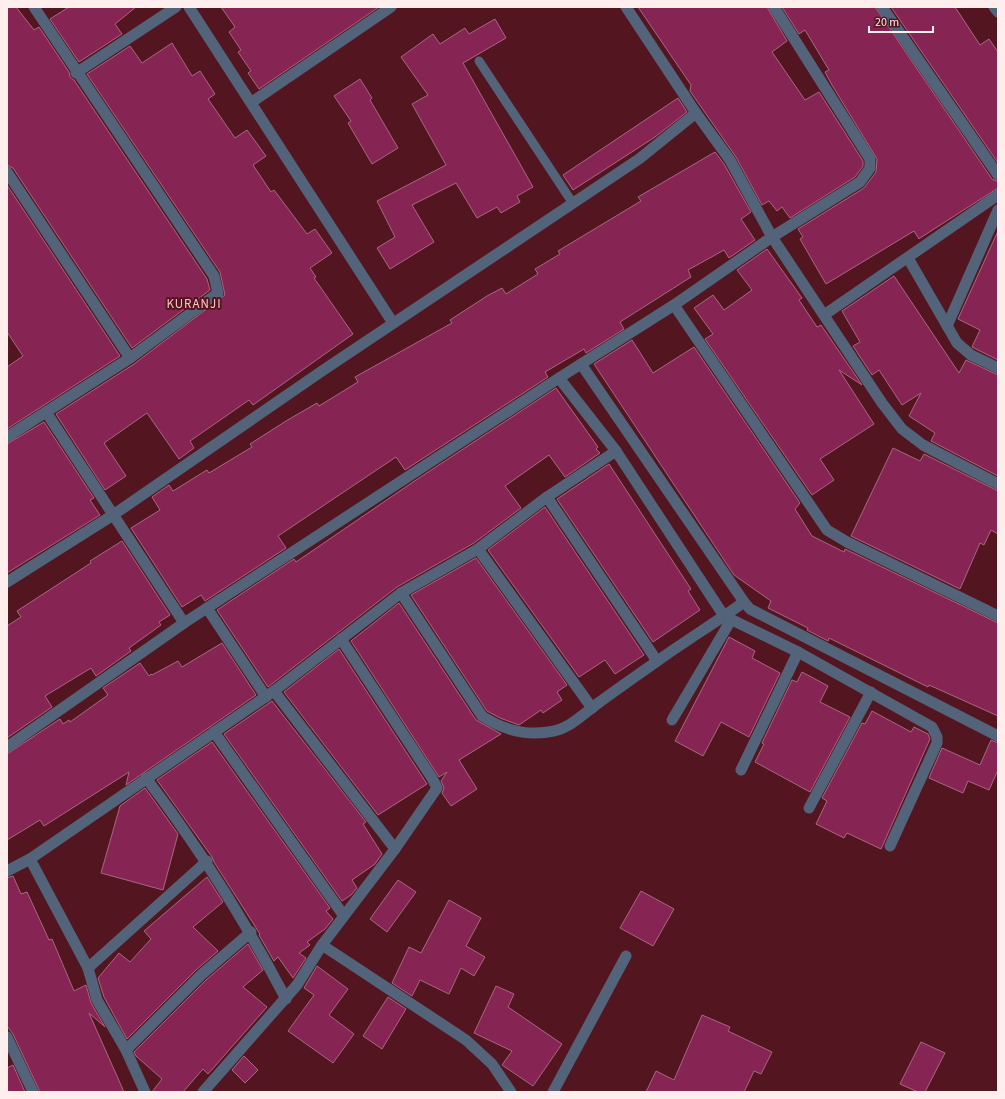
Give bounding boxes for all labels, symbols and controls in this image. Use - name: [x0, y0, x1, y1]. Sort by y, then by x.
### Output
- scale bar: [869, 8, 933, 34]
- text: 20 m: [875, 14, 899, 31]
- district label: KURANJI: [166, 295, 222, 313]

